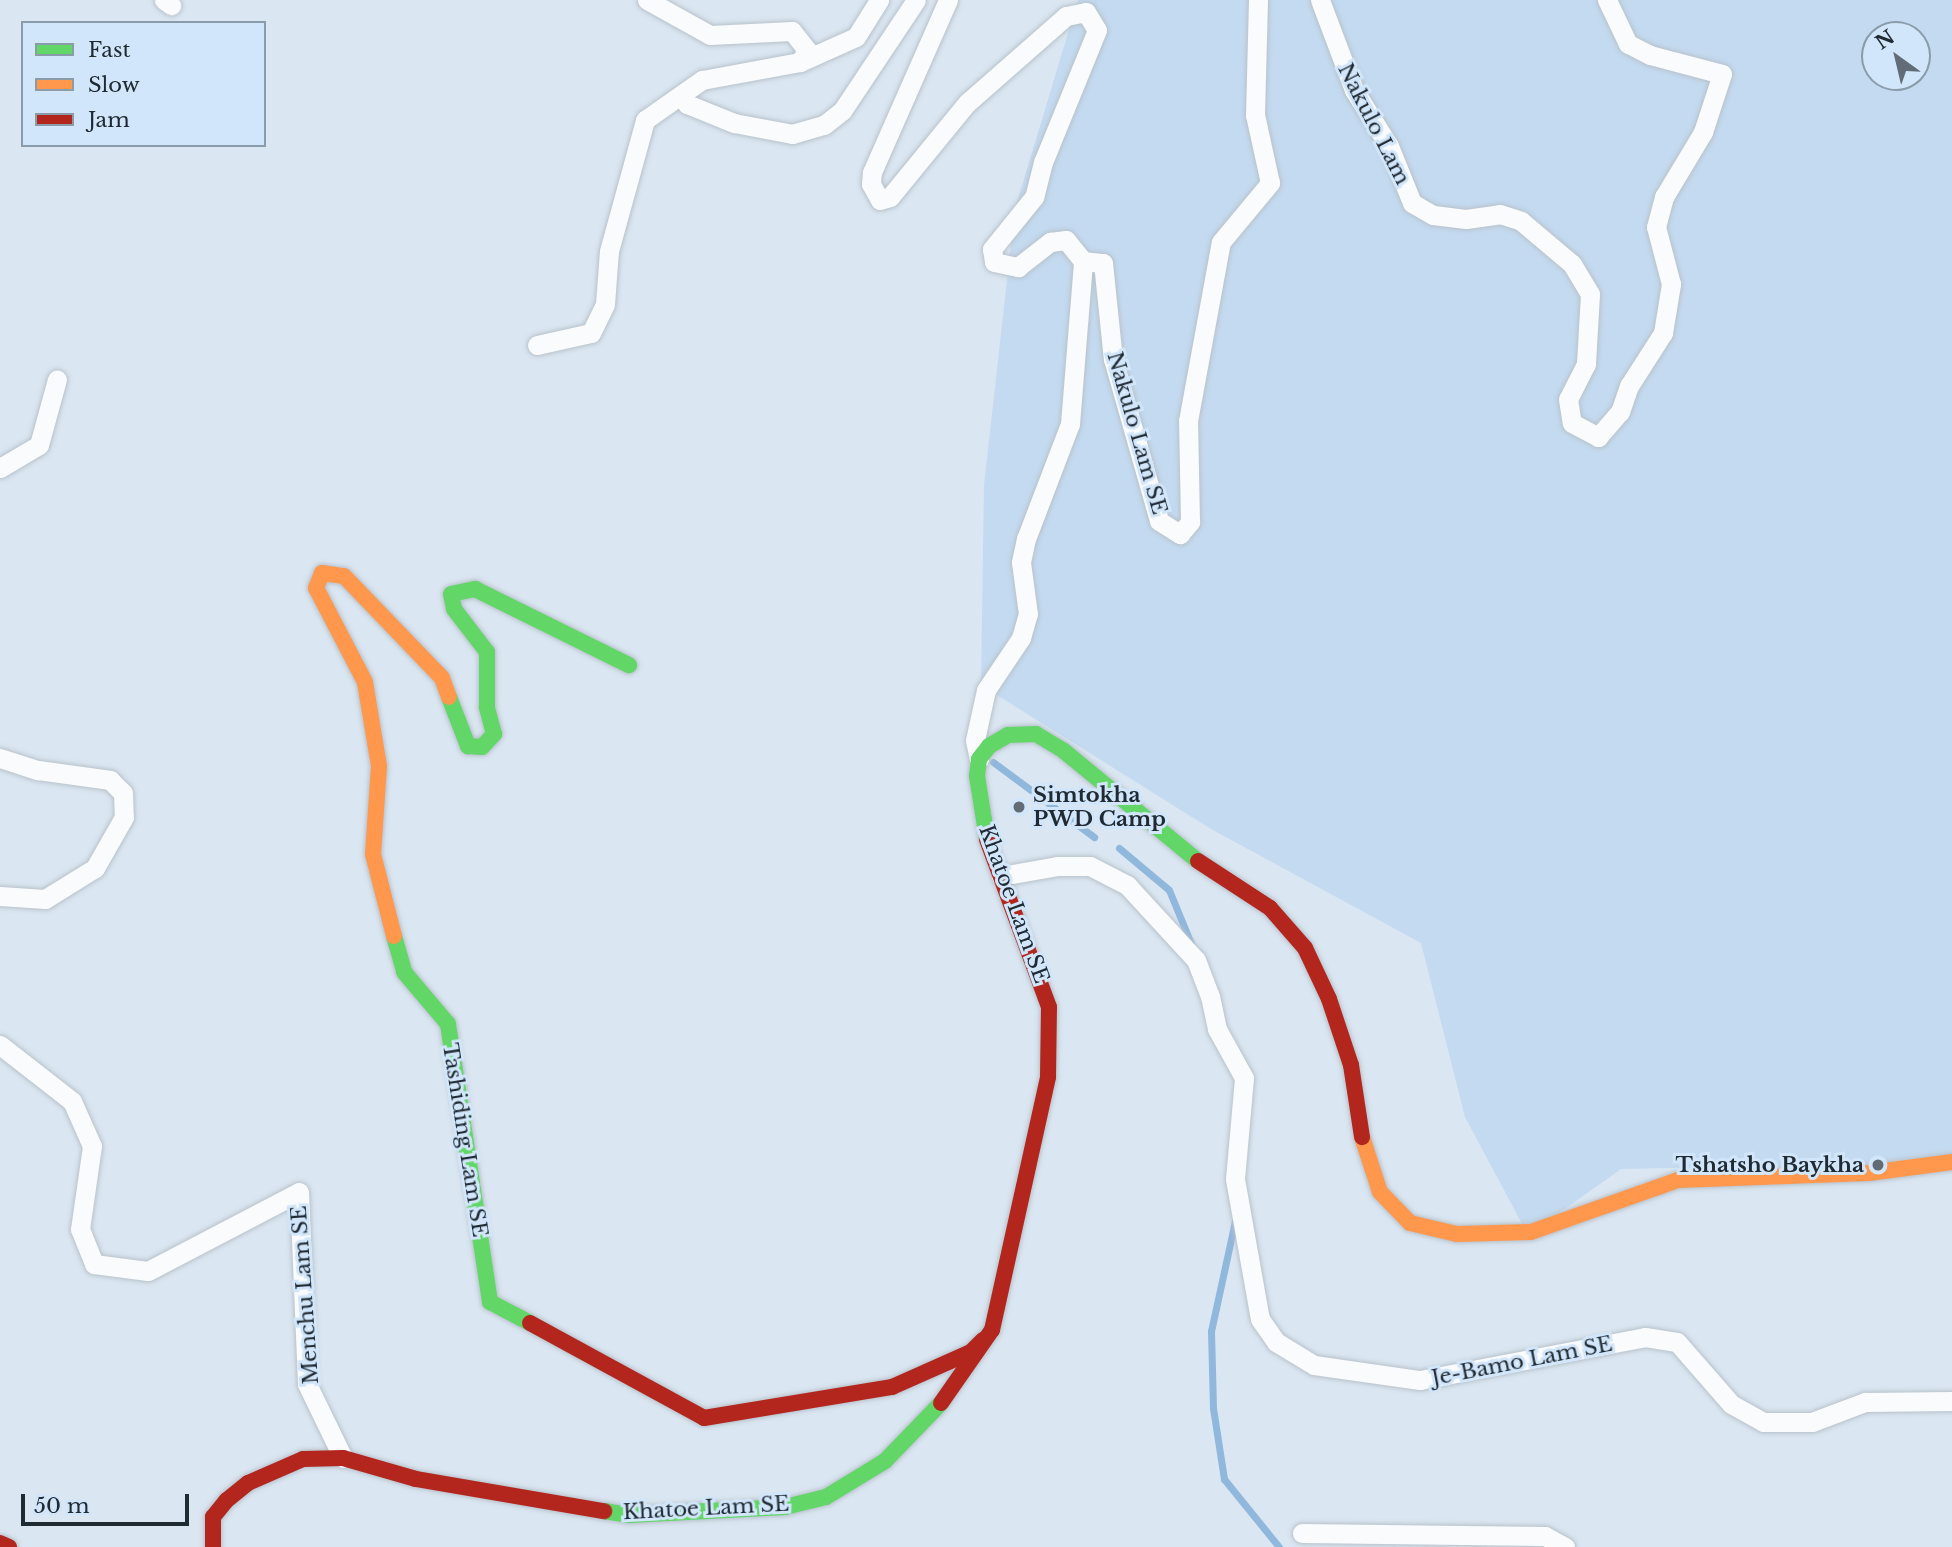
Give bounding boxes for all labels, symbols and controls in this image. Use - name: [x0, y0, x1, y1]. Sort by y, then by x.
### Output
- legend: [21, 21, 266, 147]
- north arrow: [1861, 21, 1931, 91]
- text: N: [1871, 25, 1899, 54]
- text: Fast: [88, 37, 130, 63]
- street label: Nakulo Lam: [1333, 59, 1415, 189]
- text: Slow: [88, 72, 140, 98]
- text: Jam: [88, 107, 130, 133]
- street label: Nakulo Lam SE: [1102, 349, 1172, 517]
- place label: Simtokha PWD Camp: [1033, 782, 1166, 832]
- marker: Simtokha PWD Camp: [1011, 799, 1027, 815]
- street label: Khatoe Lam SE: [974, 821, 1054, 987]
- street label: Tashiding Lam SE: [437, 1041, 493, 1239]
- place label: Tshatsho Baykha: [1676, 1152, 1864, 1178]
- marker: Tshatsho Baykha: [1870, 1157, 1886, 1173]
- street label: Menchu Lam SE: [286, 1205, 324, 1385]
- street label: Je-Bamo Lam SE: [1430, 1331, 1614, 1391]
- scale bar: [24, 1480, 192, 1524]
- street label: Khatoe Lam SE: [622, 1491, 790, 1525]
- text: 50 m: [34, 1493, 89, 1519]

